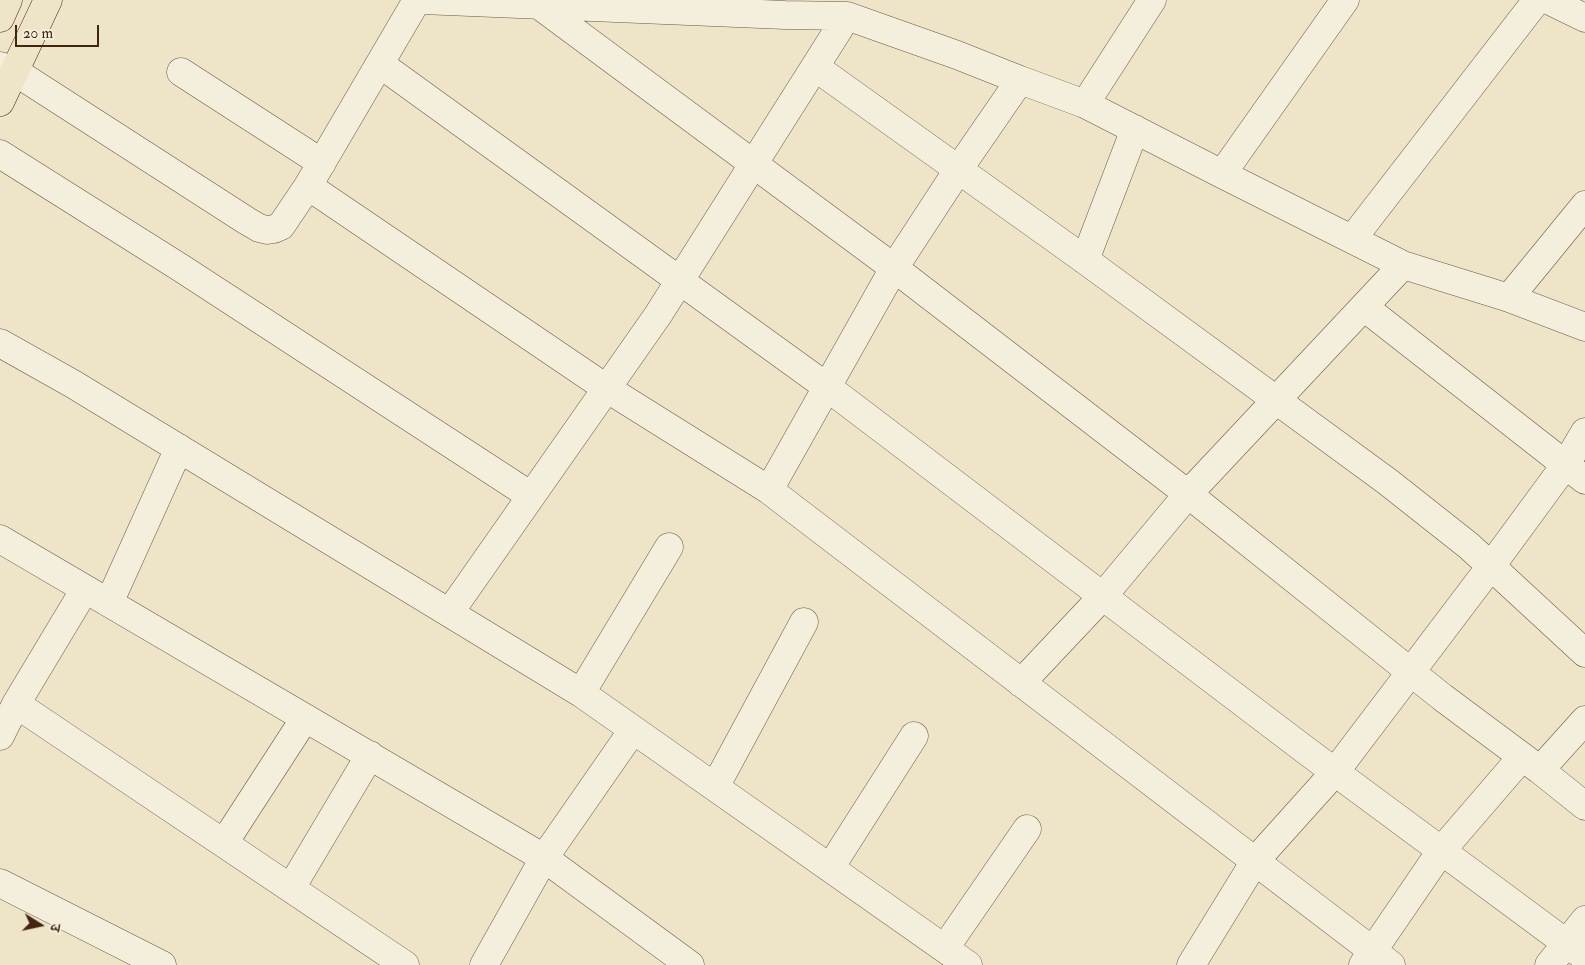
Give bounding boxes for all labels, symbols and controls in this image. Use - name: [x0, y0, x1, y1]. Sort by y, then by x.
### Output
- scale bar: [18, 15, 101, 47]
- text: 20 m: [23, 24, 53, 43]
- north arrow: [15, 900, 65, 950]
- text: उ: [46, 923, 64, 933]

